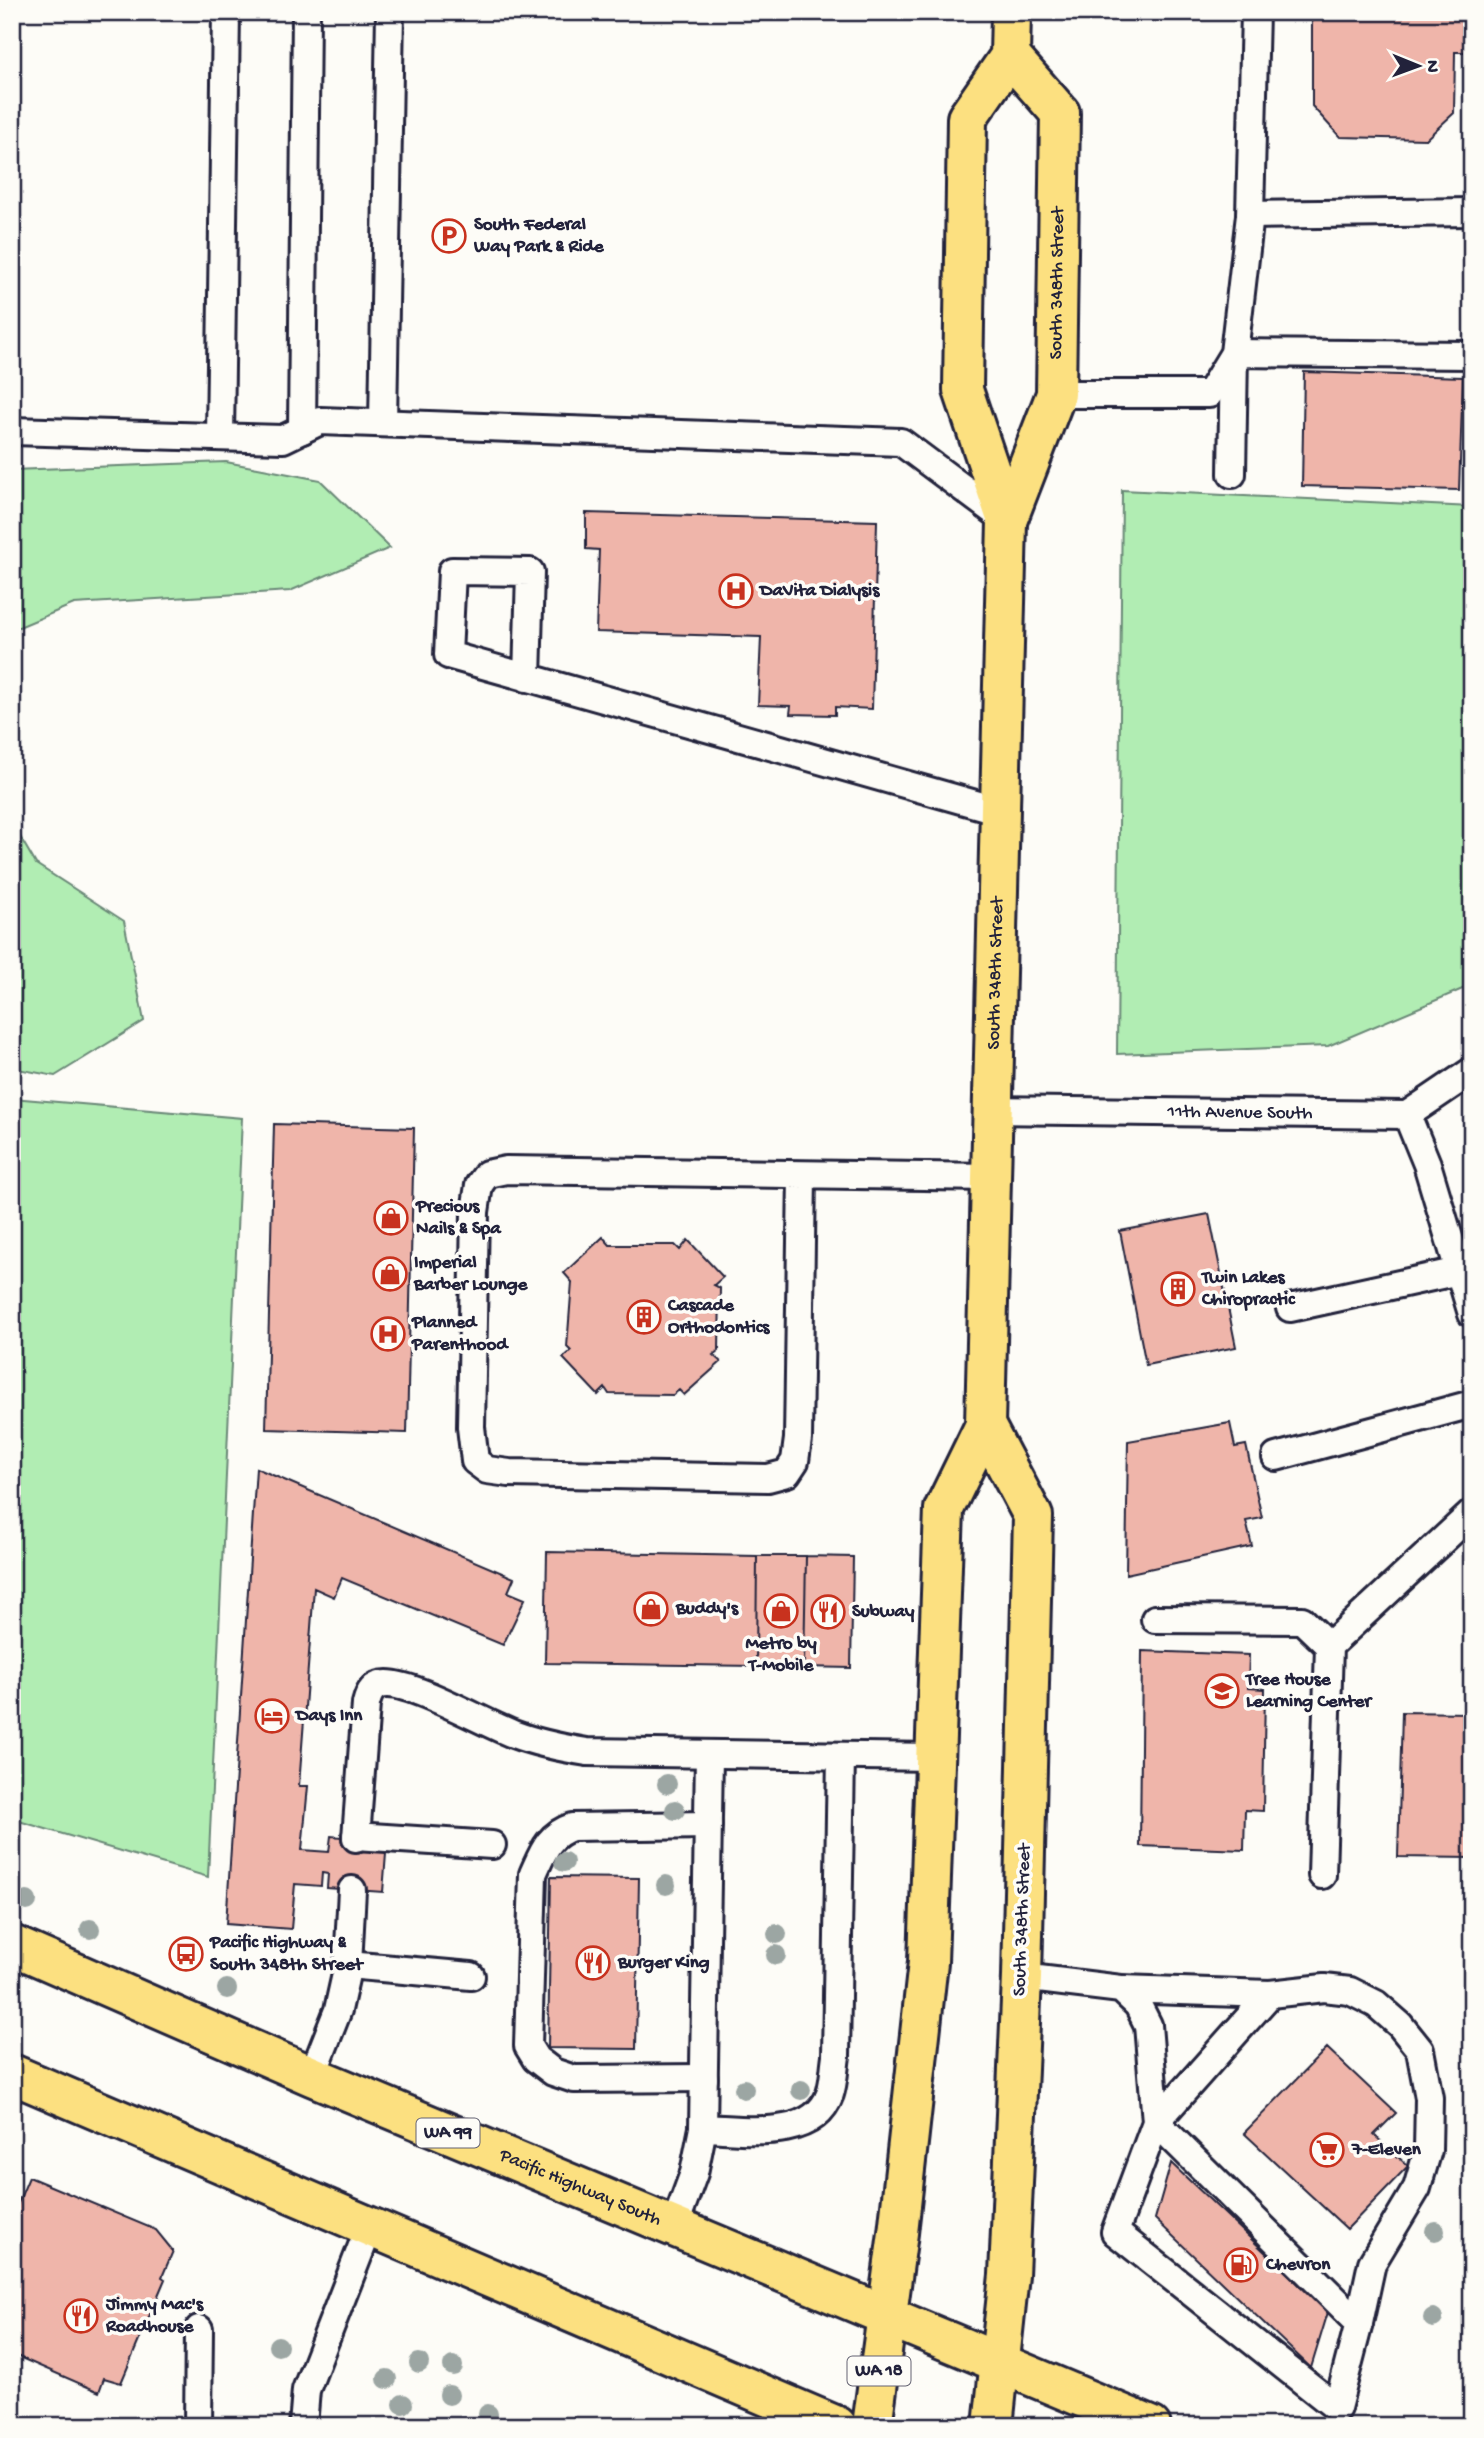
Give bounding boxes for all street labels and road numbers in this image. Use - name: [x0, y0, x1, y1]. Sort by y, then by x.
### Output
- street label: South 348th Street: [1045, 204, 1070, 360]
- street label: South 348th Street: [983, 894, 1009, 1050]
- street label: 11th Avenue South: [1166, 1101, 1313, 1125]
- street label: South 348th Street: [1009, 1841, 1037, 1997]
- road number: WA 99: [416, 2118, 480, 2148]
- street label: Pacific Highway South: [495, 2144, 665, 2232]
- road number: WA 18: [848, 2356, 910, 2386]

